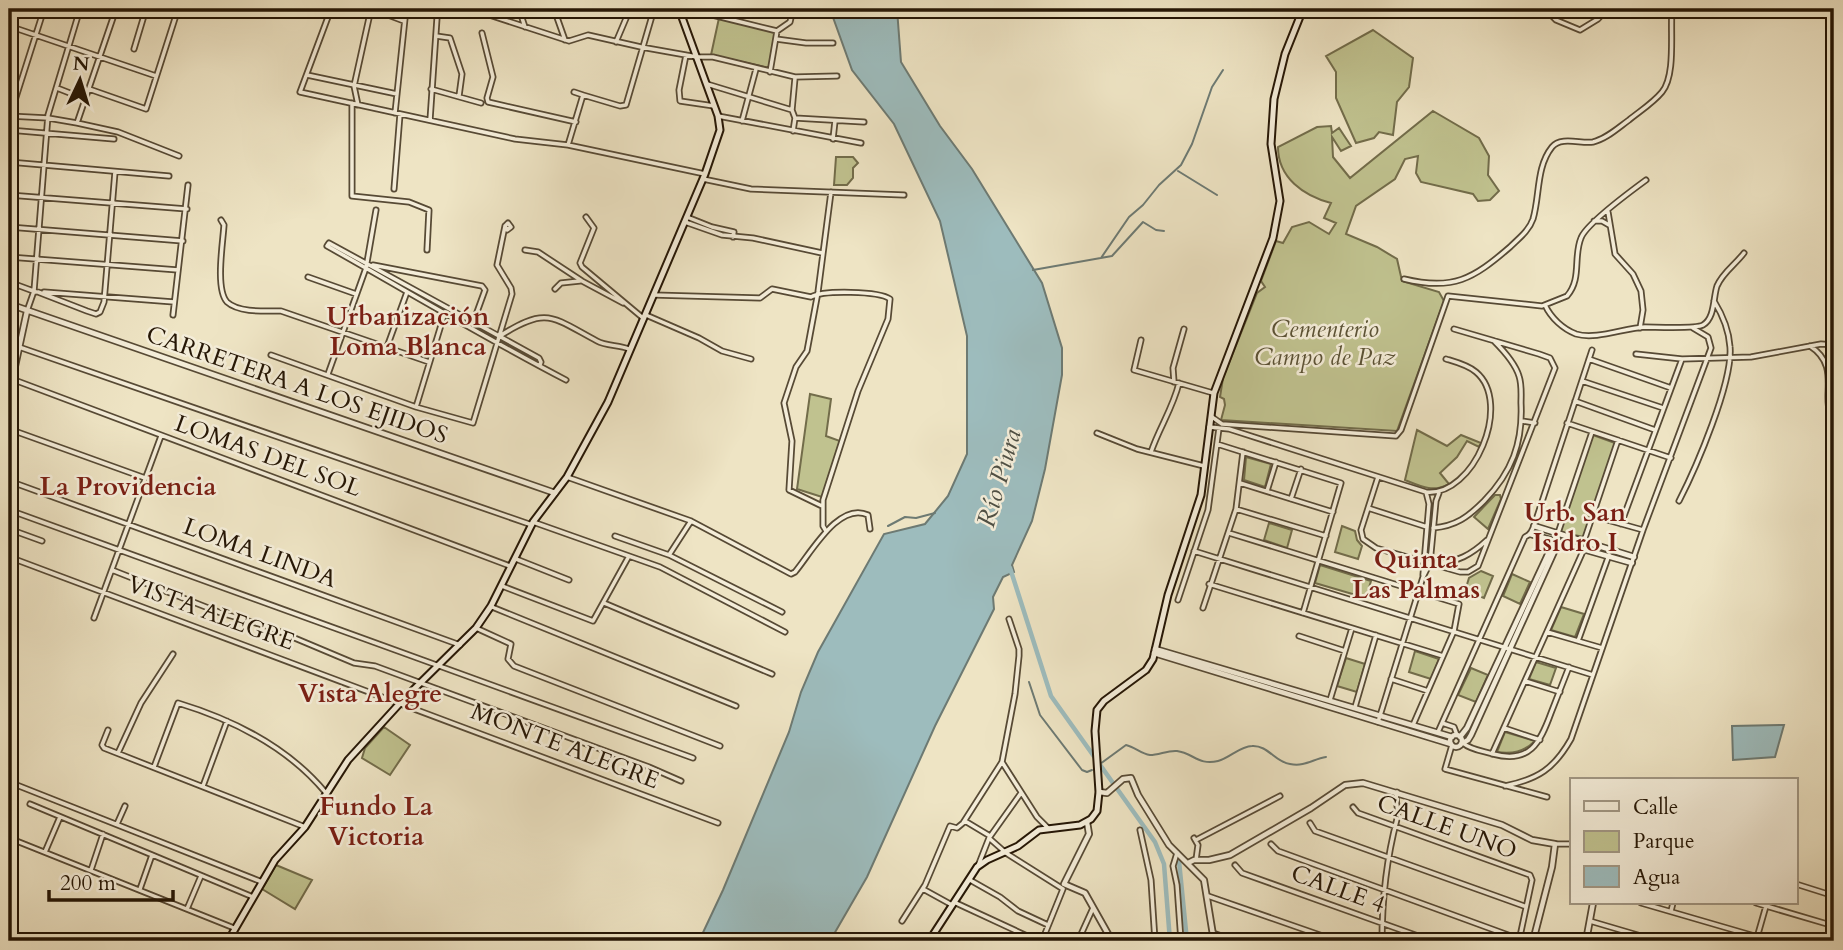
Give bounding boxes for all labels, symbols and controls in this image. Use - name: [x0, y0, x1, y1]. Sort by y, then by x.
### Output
- north arrow: [46, 46, 116, 116]
- text: N: [72, 50, 91, 78]
- district label: Urbanización Loma Blanca: [327, 299, 490, 364]
- park label: Cementerio Campo de Paz: [1254, 313, 1396, 374]
- street label: CARRETERA A LOS EJIDOS: [142, 318, 452, 452]
- street label: LOMAS DEL SOL: [170, 407, 366, 505]
- water label: Río Piura: [968, 425, 1030, 531]
- district label: La Providencia: [40, 469, 216, 504]
- district label: Urb. San Isidro I: [1524, 495, 1626, 560]
- street label: LOMA LINDA: [179, 510, 342, 596]
- district label: Quinta Las Palmas: [1352, 542, 1480, 607]
- street label: VISTA ALEGRE: [123, 567, 299, 659]
- district label: Vista Alegre: [298, 676, 442, 711]
- street label: MONTE ALEGRE: [466, 695, 664, 797]
- legend: [1570, 778, 1798, 904]
- street label: CALLE UNO: [1373, 786, 1521, 868]
- district label: Fundo La Victoria: [319, 789, 433, 854]
- text: Calle: [1633, 793, 1678, 822]
- text: Parque: [1633, 827, 1694, 856]
- street label: CALLE 4: [1286, 857, 1390, 921]
- scale bar: [49, 859, 173, 903]
- text: Agua: [1633, 863, 1680, 892]
- text: 200 m: [60, 869, 116, 898]

